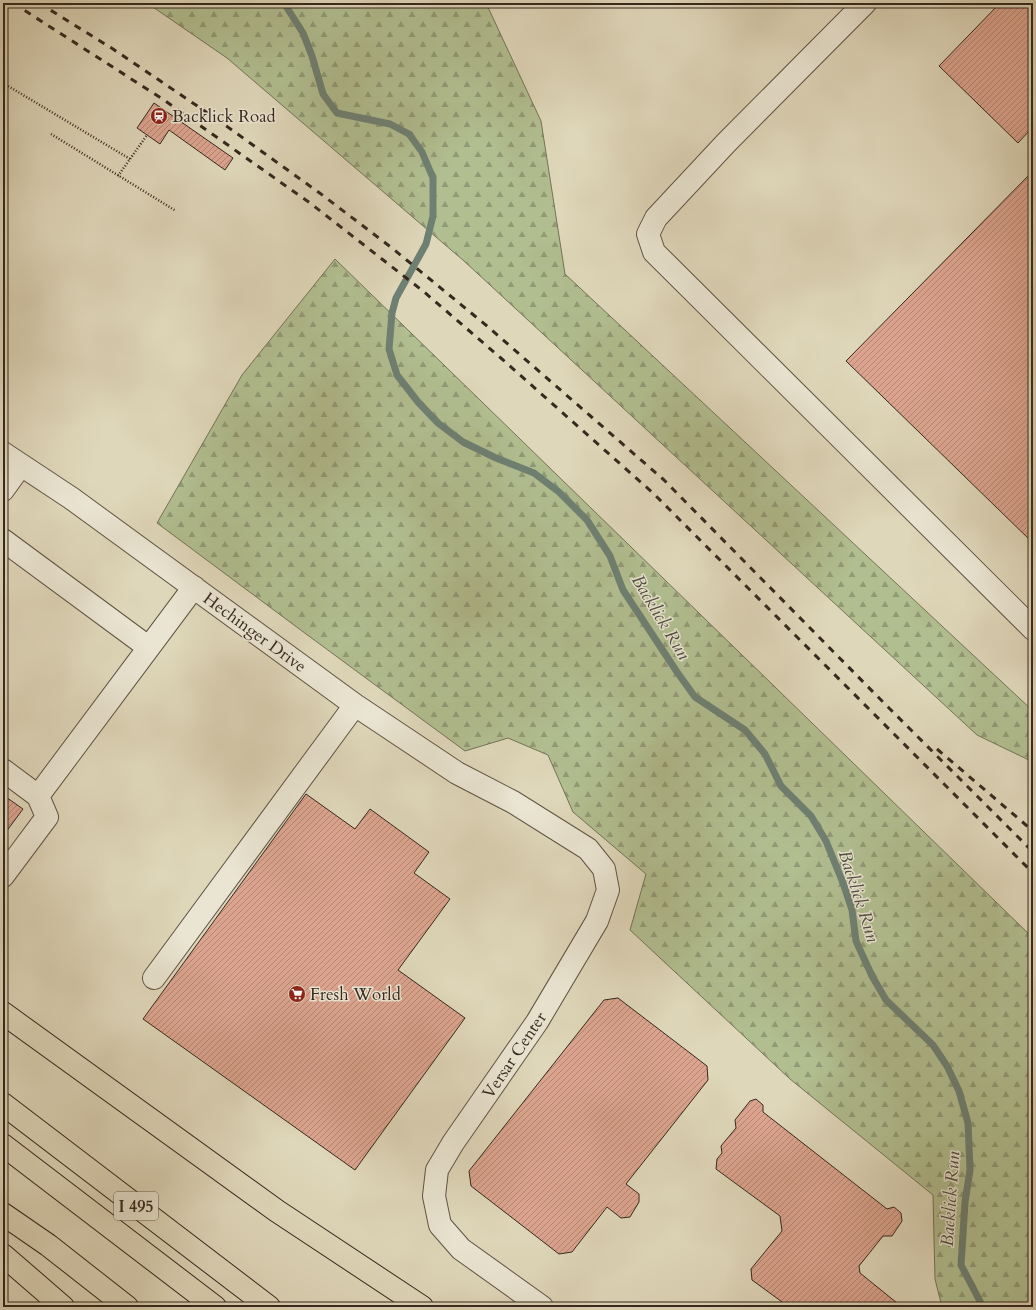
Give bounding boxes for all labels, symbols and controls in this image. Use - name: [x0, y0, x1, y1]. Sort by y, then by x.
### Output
- place label: Backlick Road: [172, 105, 276, 128]
- station icon: Backlick Road: [149, 106, 169, 126]
- water label: Backlick Run: [625, 570, 696, 665]
- street label: Hechinger Drive: [198, 587, 311, 678]
- water label: Backlick Run: [832, 847, 885, 946]
- place label: Fresh World: [310, 983, 401, 1006]
- supermarket icon: Fresh World: [287, 984, 307, 1004]
- street label: Versar Center: [477, 1007, 552, 1103]
- water label: Backlick Run: [935, 1150, 966, 1248]
- road number: I 495: [114, 1192, 158, 1220]

